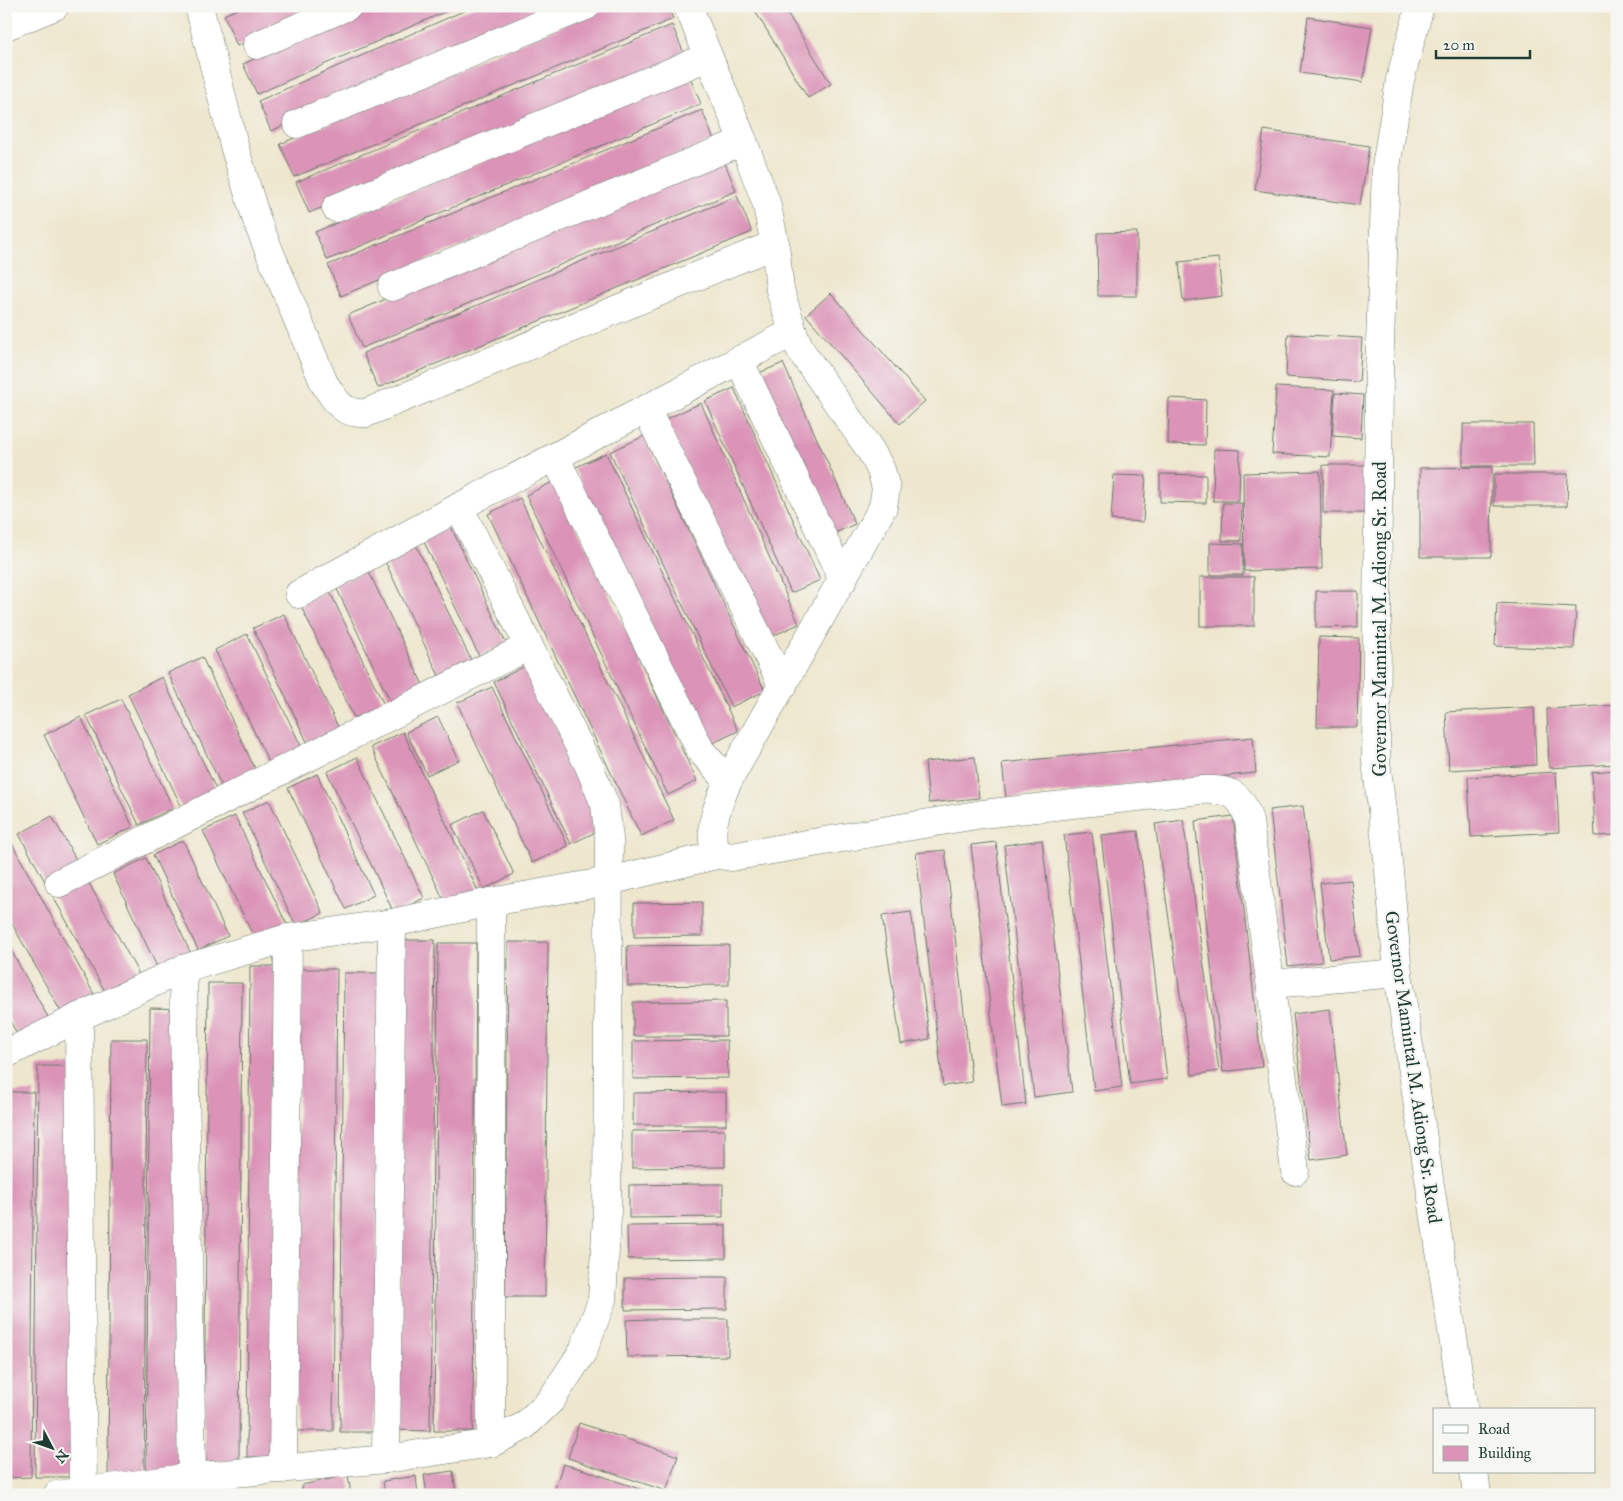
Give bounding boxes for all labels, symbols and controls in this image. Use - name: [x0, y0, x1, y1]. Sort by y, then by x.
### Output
- scale bar: [1436, 28, 1529, 60]
- text: 20 m: [1443, 36, 1475, 54]
- street label: Governor Mamintal M. Adiong Sr. Road: [1368, 461, 1392, 777]
- street label: Governor Mamintal M. Adiong Sr. Road: [1379, 909, 1447, 1226]
- legend: [1433, 1408, 1596, 1474]
- text: Road: [1478, 1420, 1510, 1438]
- north arrow: [28, 1424, 78, 1474]
- text: Building: [1478, 1444, 1532, 1462]
- text: N: [51, 1446, 72, 1466]

